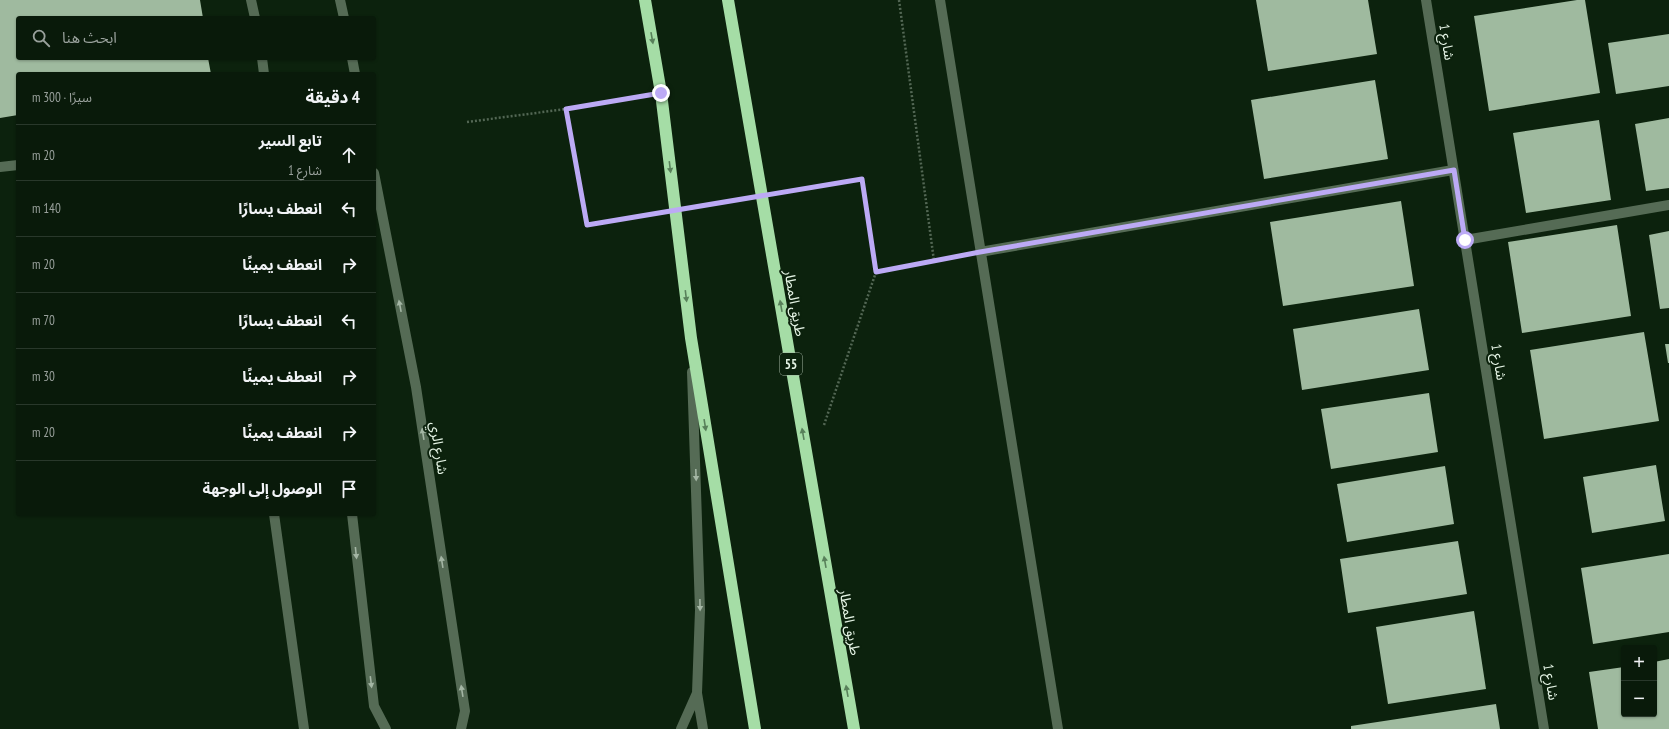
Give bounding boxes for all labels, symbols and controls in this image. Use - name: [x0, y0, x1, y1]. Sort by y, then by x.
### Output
- search box: [16, 16, 376, 60]
- street label: شارع 1: [1433, 23, 1459, 62]
- icon: search: [30, 27, 52, 49]
- text: ابحث هنا: [62, 28, 117, 47]
- one-way arrow: [649, 32, 655, 45]
- route end: [652, 84, 670, 102]
- text: 4 دقيقة: [306, 86, 360, 108]
- text: سيرًا · 300 m: [32, 89, 92, 106]
- text: تابع السير: [259, 131, 322, 150]
- icon: ahead: [338, 144, 360, 166]
- text: 20 m: [32, 147, 55, 164]
- one-way arrow: [667, 161, 673, 173]
- text: شارع 1: [288, 162, 322, 179]
- icon: left: [338, 198, 360, 220]
- text: انعطف يسارًا: [238, 199, 322, 218]
- text: 140 m: [32, 200, 61, 217]
- route start: [1456, 231, 1474, 249]
- icon: right: [338, 254, 360, 276]
- text: انعطف يمينًا: [242, 255, 322, 274]
- text: 20 m: [32, 256, 55, 273]
- street label: طريق المطار: [779, 267, 810, 338]
- one-way arrow: [683, 290, 689, 302]
- one-way arrow: [397, 300, 403, 312]
- one-way arrow: [778, 300, 784, 312]
- icon: left: [338, 310, 360, 332]
- text: انعطف يسارًا: [238, 311, 322, 330]
- text: 70 m: [32, 312, 55, 329]
- street label: شارع 1: [1485, 343, 1511, 382]
- road number: 55: [780, 353, 802, 375]
- icon: right: [338, 366, 360, 388]
- text: انعطف يمينًا: [242, 367, 322, 386]
- text: 30 m: [32, 368, 55, 385]
- one-way arrow: [702, 419, 708, 431]
- street label: شارع الري: [424, 420, 452, 476]
- icon: right: [338, 422, 360, 444]
- text: انعطف يمينًا: [242, 423, 322, 442]
- text: 20 m: [32, 424, 55, 441]
- one-way arrow: [420, 428, 426, 440]
- one-way arrow: [800, 428, 806, 440]
- one-way arrow: [692, 469, 699, 481]
- icon: arrive: [338, 478, 360, 500]
- text: الوصول إلى الوجهة: [203, 479, 322, 498]
- one-way arrow: [352, 547, 359, 559]
- one-way arrow: [439, 556, 445, 568]
- one-way arrow: [822, 556, 828, 569]
- street label: طريق المطار: [834, 586, 865, 657]
- one-way arrow: [696, 599, 703, 611]
- map controls: [1621, 645, 1657, 717]
- button: +: [1621, 645, 1657, 681]
- street label: شارع 1: [1537, 663, 1563, 702]
- one-way arrow: [368, 676, 374, 688]
- button: −: [1621, 681, 1657, 717]
- one-way arrow: [844, 684, 850, 697]
- one-way arrow: [459, 685, 465, 697]

